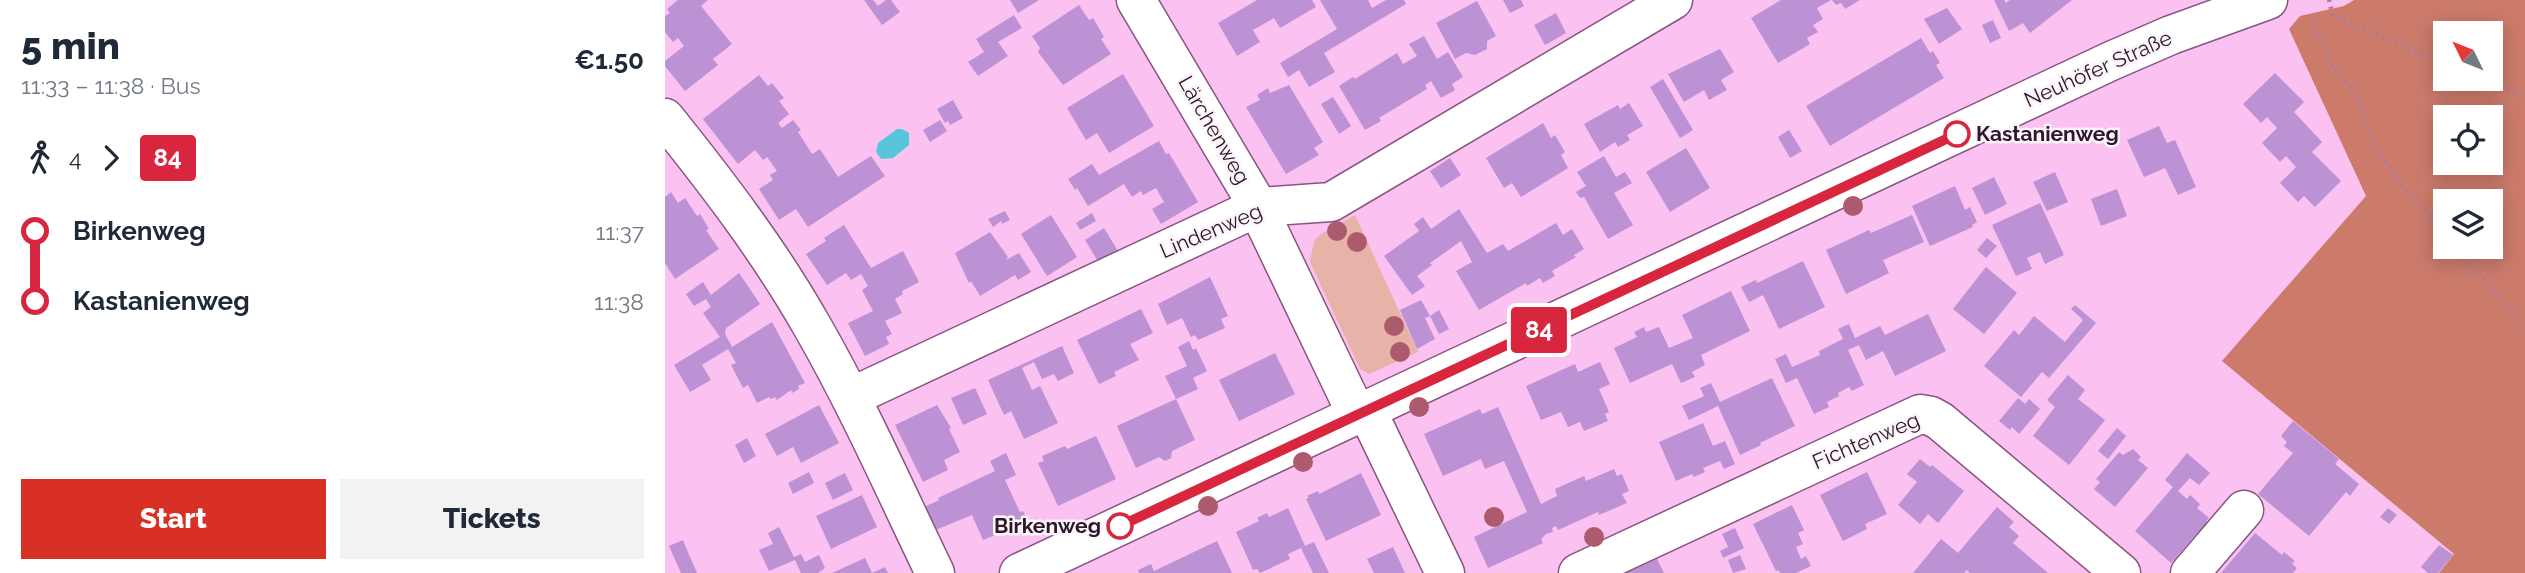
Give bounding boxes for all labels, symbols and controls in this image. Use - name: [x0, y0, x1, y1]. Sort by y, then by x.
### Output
- north arrow: [2433, 21, 2503, 91]
- map controls: [2433, 21, 2503, 259]
- text: 5 min: [21, 23, 120, 68]
- street label: Neuhöfer Straße: [2020, 25, 2175, 112]
- text: €1.50: [574, 45, 644, 75]
- street label: Lärchenweg: [1173, 71, 1255, 188]
- text: 11:33 – 11:38 · Bus: [21, 72, 201, 99]
- button: locate: [2433, 105, 2503, 175]
- marker: Kastanienweg: [1944, 121, 1970, 147]
- place label: Kastanienweg: [1976, 121, 2119, 146]
- icon: walk: [21, 139, 59, 177]
- icon: forward: [92, 139, 130, 177]
- text: 84: [154, 143, 182, 172]
- text: 4: [69, 144, 82, 171]
- button: layers: [2433, 189, 2503, 259]
- street label: Lindenweg: [1156, 198, 1266, 263]
- text: Birkenweg: [73, 216, 206, 246]
- text: 11:37: [596, 218, 644, 245]
- text: Kastanienweg: [73, 286, 250, 316]
- text: 11:38: [594, 288, 644, 315]
- line badge: 84: [1507, 307, 1571, 353]
- text: 84: [1525, 315, 1553, 344]
- street label: Fichtenweg: [1809, 407, 1923, 474]
- button: Start: [21, 479, 326, 559]
- button: Tickets: [340, 479, 644, 559]
- place label: Birkenweg: [994, 513, 1101, 538]
- marker: Birkenweg: [1107, 513, 1133, 539]

